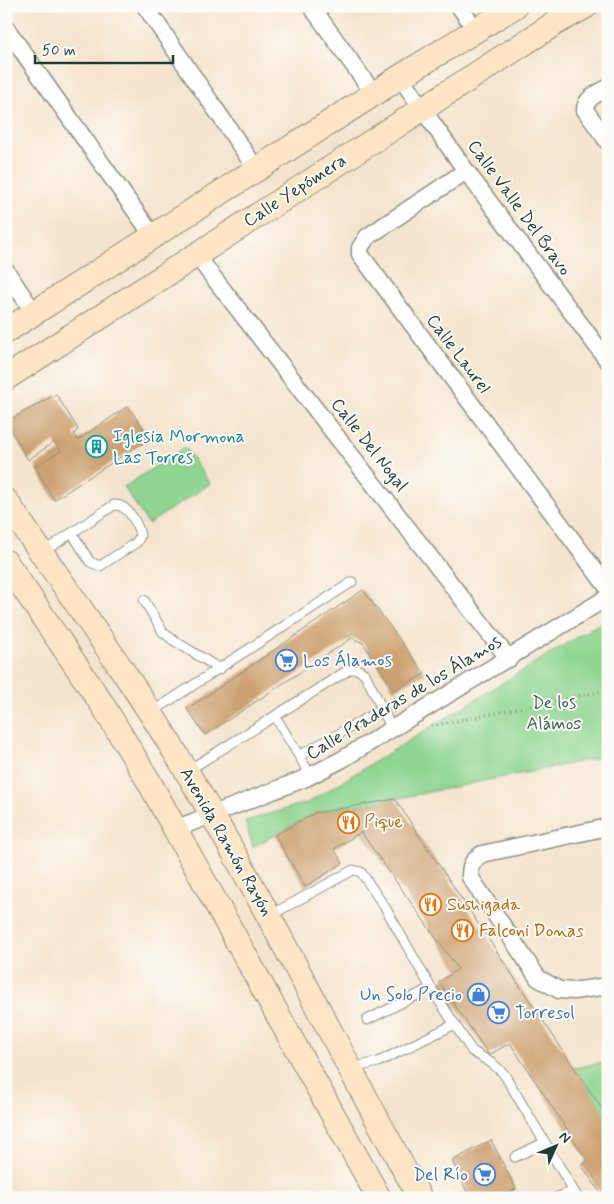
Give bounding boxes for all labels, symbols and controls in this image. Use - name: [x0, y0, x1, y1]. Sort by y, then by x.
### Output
- scale bar: [35, 32, 172, 64]
- text: 50 m: [42, 41, 76, 61]
- street label: Calle Valle Del Bravo: [462, 135, 576, 281]
- street label: Calle Yepómera: [239, 149, 351, 233]
- street label: Calle Laurel: [420, 310, 496, 398]
- street label: Calle Del Nogal: [325, 393, 413, 497]
- place label: Iglesia Mormona Las Torres: [113, 425, 245, 470]
- building icon: Iglesia Mormona Las Torres: [85, 435, 109, 459]
- street label: Calle Praderas de los Álamos: [302, 630, 506, 766]
- supermarket icon: Los Álamos: [275, 649, 299, 673]
- place label: Los Álamos: [303, 649, 392, 673]
- park label: De los Alámos: [527, 691, 581, 736]
- street label: Avenida Ramón Rayón: [174, 763, 278, 921]
- restaurant icon: Pique: [336, 810, 360, 834]
- place label: Pique: [364, 810, 403, 834]
- restaurant icon: Sushigada: [419, 893, 443, 917]
- place label: Sushigada: [447, 893, 521, 917]
- restaurant icon: Falconi Donas: [451, 919, 475, 943]
- place label: Falconi Donas: [479, 919, 584, 943]
- place label: Un Solo Precio: [360, 983, 462, 1007]
- shop icon: Un Solo Precio: [466, 983, 490, 1007]
- supermarket icon: Torresol: [487, 1001, 511, 1025]
- place label: Torresol: [515, 1001, 575, 1025]
- north arrow: [532, 1122, 582, 1172]
- text: N: [555, 1128, 574, 1147]
- place label: Del Río: [413, 1163, 468, 1187]
- supermarket icon: Del Río: [472, 1163, 496, 1187]

